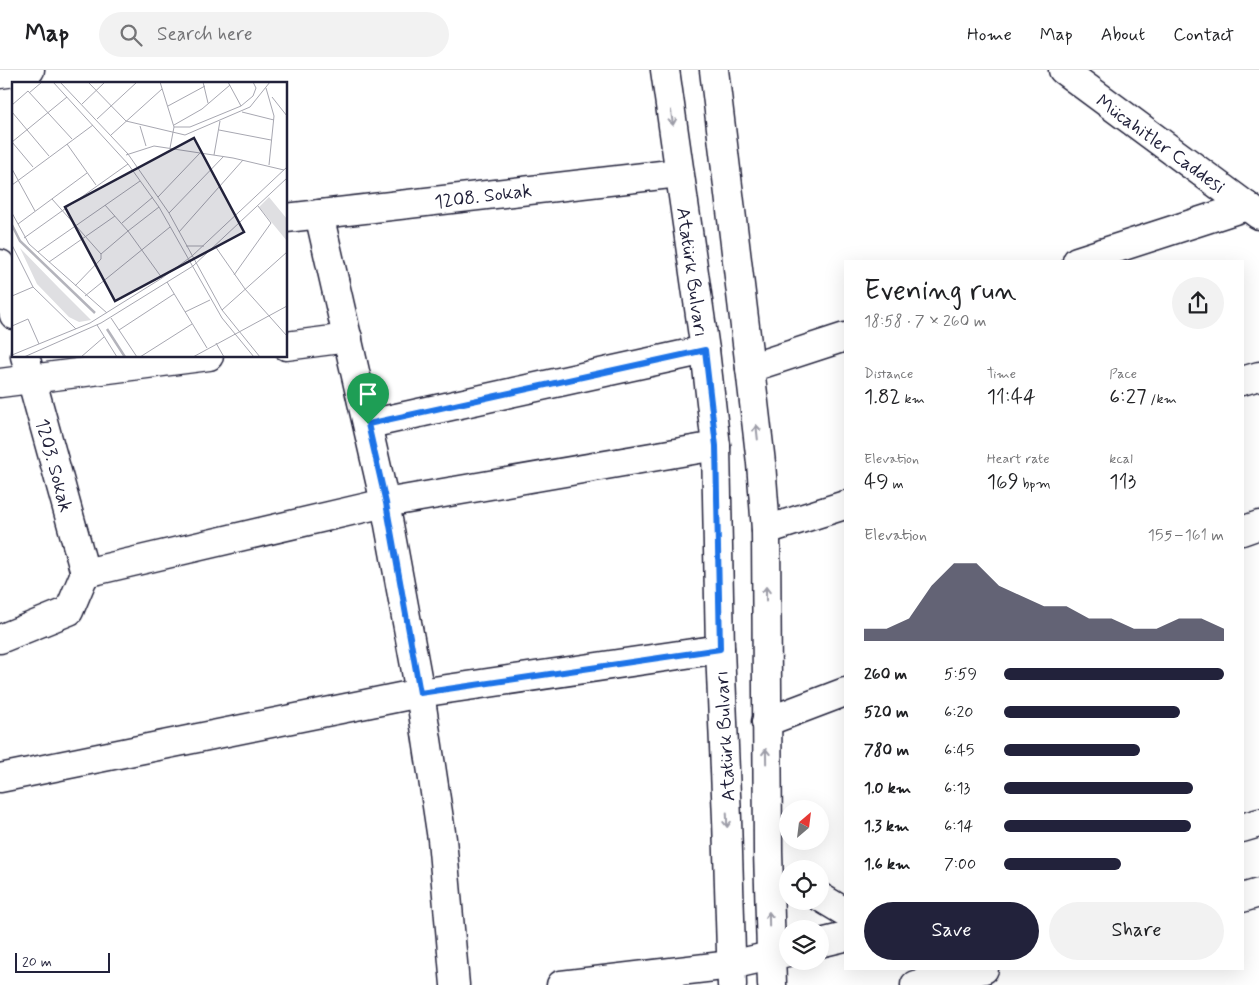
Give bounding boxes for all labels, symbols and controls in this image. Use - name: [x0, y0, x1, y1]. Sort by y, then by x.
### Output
- search box: [99, 12, 449, 57]
- text: Map: [25, 19, 69, 50]
- icon: search: [117, 21, 145, 49]
- text: Search here: [157, 22, 253, 47]
- text: Home: [967, 23, 1012, 47]
- text: Map: [1040, 23, 1073, 47]
- text: About: [1101, 23, 1145, 47]
- text: Contact: [1173, 23, 1234, 47]
- inset map: [12, 82, 288, 358]
- street label: Mücahitler Caddesi: [1091, 89, 1230, 199]
- one-way arrow: [667, 110, 677, 126]
- street label: 1208. Sokak: [433, 178, 533, 215]
- street label: Atatürk Bulvarı: [670, 206, 713, 339]
- text: Evening run: [864, 273, 1017, 310]
- button: share: [1172, 277, 1224, 329]
- text: 18:58 · 7 × 260 m: [864, 311, 986, 332]
- text: Distance: [864, 365, 913, 383]
- text: Time: [987, 365, 1016, 383]
- text: Pace: [1109, 365, 1137, 383]
- pin: [347, 373, 389, 424]
- icon: arrive: [354, 380, 382, 408]
- text: 1.82: [864, 383, 901, 411]
- text: 11:44: [987, 383, 1036, 411]
- text: 6:27: [1109, 383, 1147, 411]
- text: km: [901, 390, 925, 408]
- text: /km: [1147, 390, 1177, 408]
- street label: 1203. Sokak: [29, 416, 78, 515]
- one-way arrow: [752, 424, 762, 440]
- text: Elevation: [864, 450, 919, 468]
- text: Heart rate: [987, 450, 1050, 468]
- text: kcal: [1109, 450, 1133, 468]
- text: 49: [864, 468, 889, 496]
- text: 169: [987, 468, 1019, 496]
- text: 113: [1109, 468, 1136, 496]
- text: m: [889, 475, 904, 493]
- text: bpm: [1019, 475, 1051, 493]
- text: Elevation: [864, 525, 927, 546]
- text: 155–161 m: [1148, 525, 1224, 546]
- one-way arrow: [761, 586, 771, 602]
- text: 260 m: [864, 664, 907, 685]
- text: 5:59: [944, 664, 977, 685]
- street label: Atatürk Bulvarı: [710, 670, 741, 802]
- text: 520 m: [864, 702, 909, 723]
- text: 6:20: [944, 702, 973, 723]
- text: 780 m: [864, 740, 909, 761]
- text: 6:45: [944, 740, 974, 761]
- one-way arrow: [762, 749, 771, 765]
- text: 1.0 km: [864, 778, 911, 799]
- text: 6:13: [944, 778, 970, 799]
- north arrow: [779, 800, 829, 850]
- map controls: [779, 800, 829, 970]
- one-way arrow: [723, 812, 732, 828]
- text: 1.3 km: [864, 816, 909, 837]
- text: 6:14: [944, 816, 973, 837]
- text: 1.6 km: [864, 854, 910, 875]
- text: 7:00: [944, 854, 976, 875]
- button: locate: [779, 860, 829, 910]
- button: Save: [864, 902, 1039, 960]
- button: Share: [1049, 902, 1224, 960]
- one-way arrow: [764, 911, 774, 928]
- button: layers: [779, 920, 829, 970]
- scale bar: [15, 950, 110, 973]
- text: 20 m: [22, 953, 52, 971]

